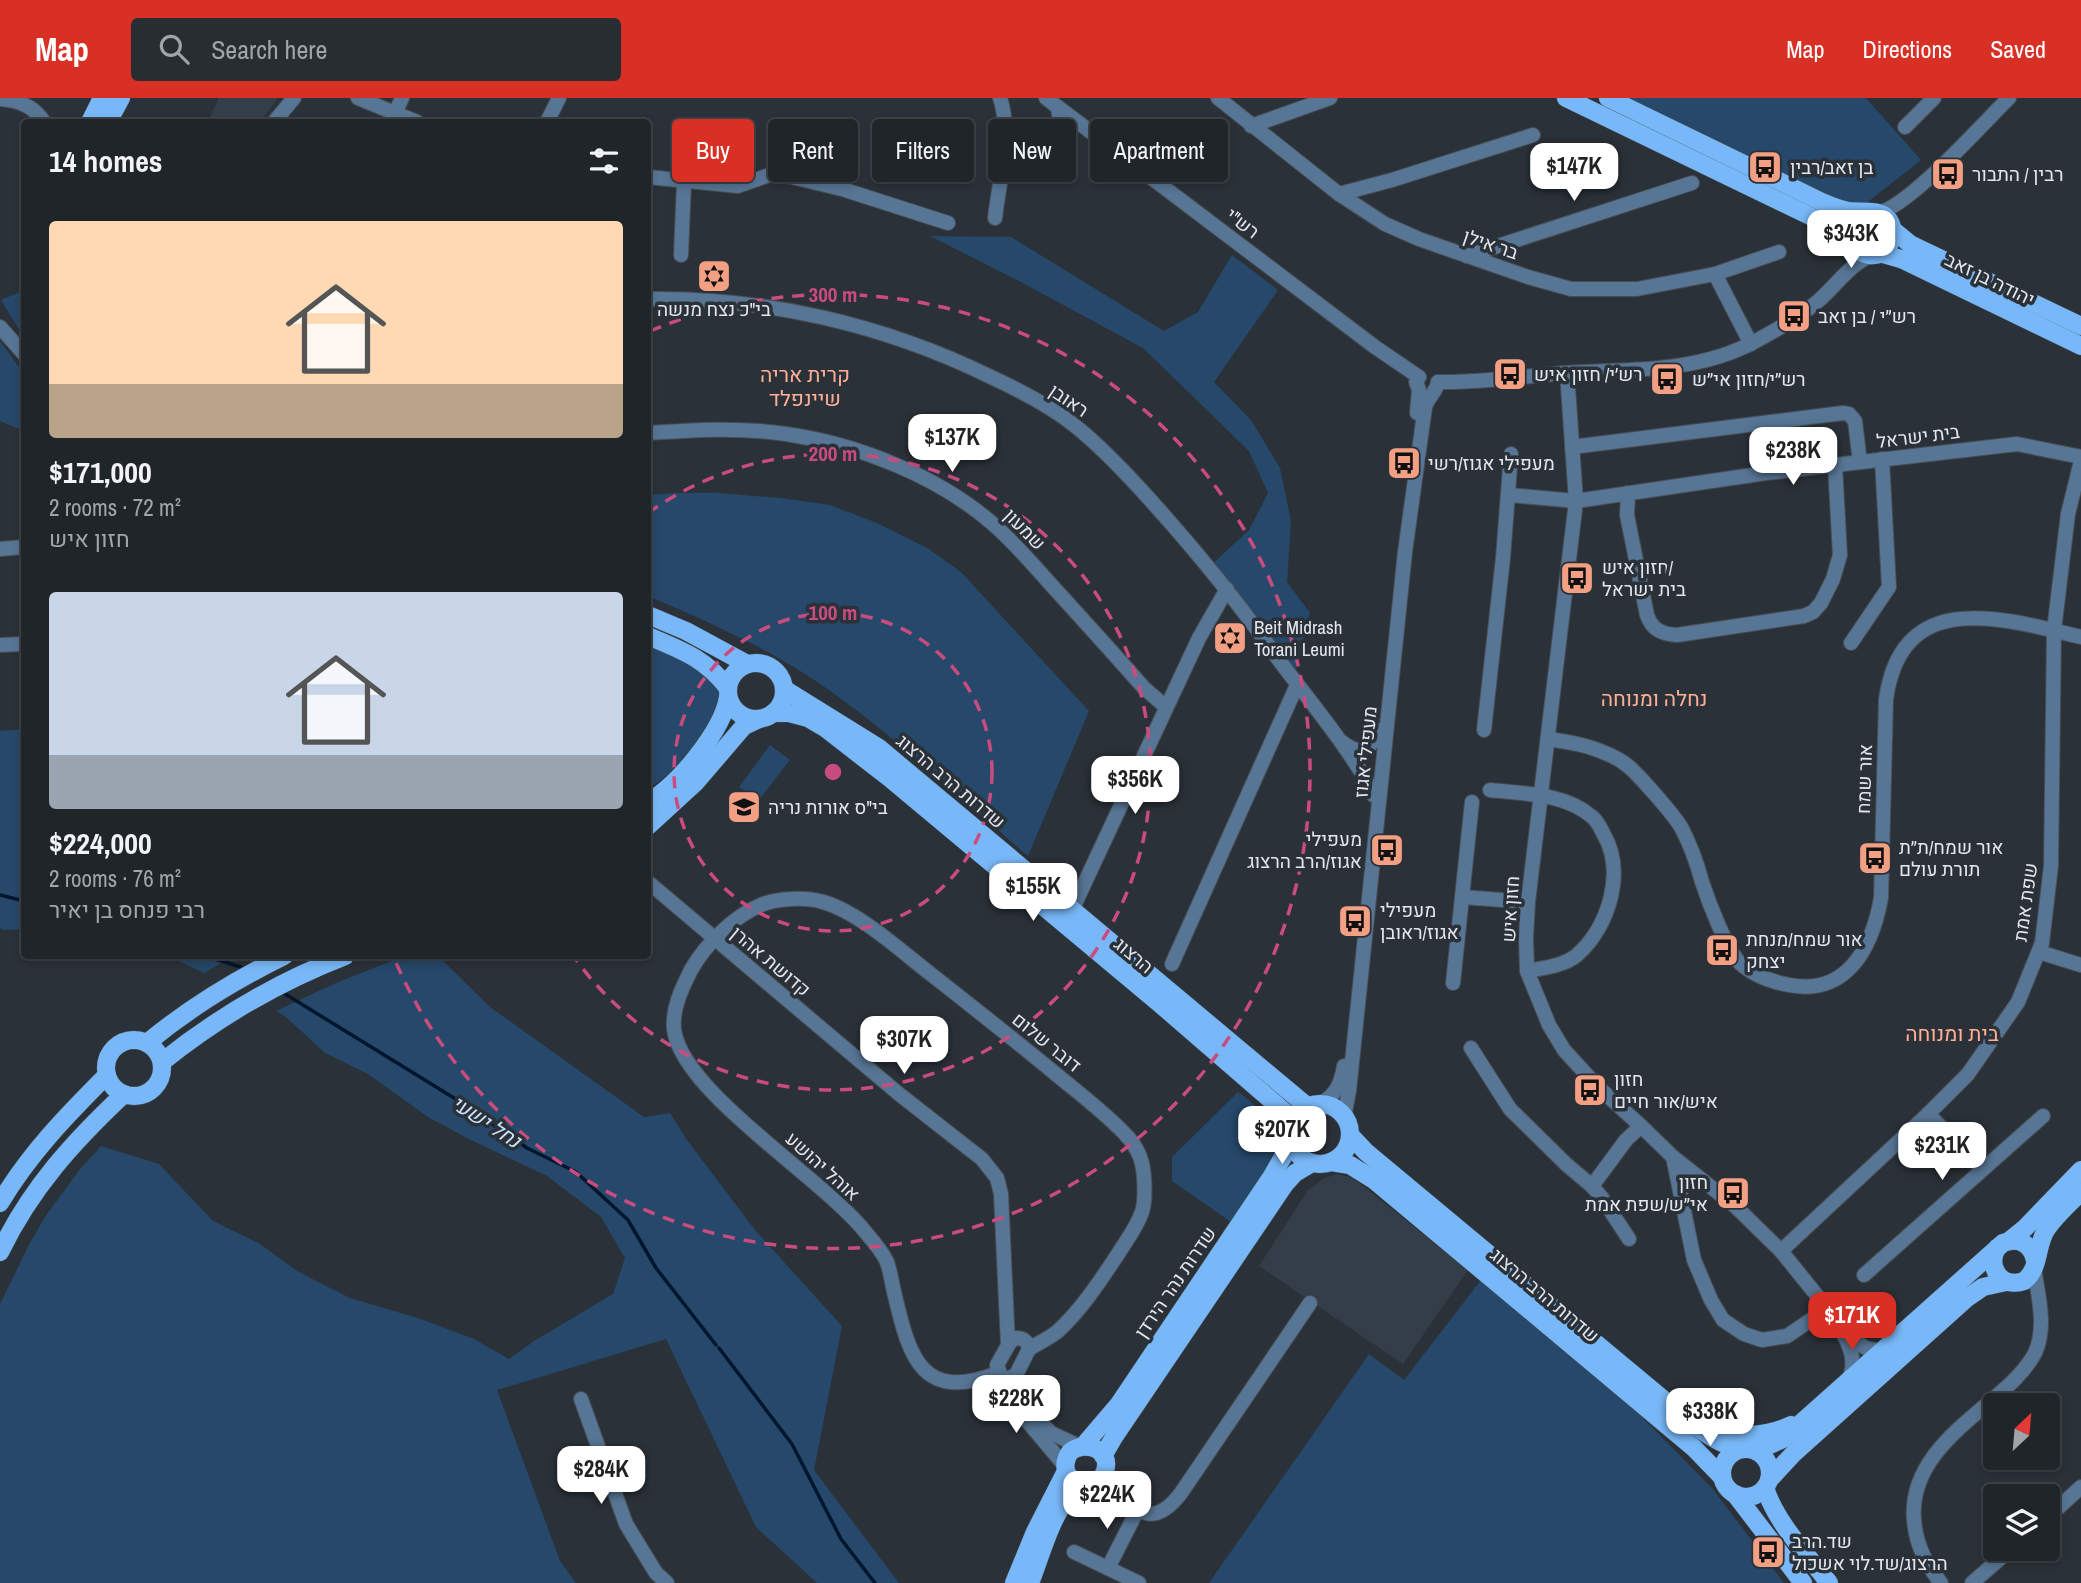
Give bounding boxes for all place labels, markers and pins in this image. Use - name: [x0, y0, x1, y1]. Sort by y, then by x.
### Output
- pin: $147K: [1525, 144, 1623, 203]
- bus stop icon: בן זאב/רבין: [1746, 148, 1784, 186]
- place label: בן זאב/רבין: [1790, 154, 1874, 180]
- bus stop icon: רבין / התבור: [1929, 155, 1967, 193]
- place label: רבין / התבור: [1972, 161, 2064, 187]
- pin: $343K: [1802, 211, 1900, 270]
- synagogue icon: בי"כ נצח מנשה: [695, 257, 733, 295]
- place label: בי"כ נצח מנשה: [657, 296, 771, 322]
- bus stop icon: רש״י / בן זאב: [1775, 297, 1813, 335]
- place label: רש״י / בן זאב: [1818, 303, 1916, 329]
- bus stop icon: רש׳י/ חזון איש: [1491, 355, 1529, 393]
- bus stop icon: רש״י/חזון אי״ש: [1648, 360, 1686, 398]
- place label: רש׳י/ חזון איש: [1534, 361, 1643, 387]
- place label: רש״י/חזון אי״ש: [1692, 366, 1806, 392]
- pin: $137K: [903, 414, 1001, 474]
- pin: $238K: [1744, 428, 1842, 487]
- bus stop icon: מעפילי אגוז/רשי: [1385, 444, 1423, 482]
- place label: מעפילי אגוז/רשי: [1428, 450, 1555, 476]
- place label: חזון איש/ בית ישראל: [1602, 554, 1686, 602]
- bus stop icon: חזון איש/ בית ישראל: [1558, 559, 1596, 597]
- place label: Beit Midrash Torani Leumi: [1254, 614, 1345, 662]
- synagogue icon: Beit Midrash Torani Leumi: [1211, 619, 1249, 657]
- pin: $356K: [1086, 756, 1184, 816]
- centre of rings: [821, 760, 845, 784]
- school or university icon: בי"ס אורות נריה: [725, 788, 763, 826]
- place label: בי"ס אורות נריה: [768, 794, 888, 820]
- place label: מעפילי אגוז/הרב הרצוג: [1247, 826, 1362, 874]
- bus stop icon: מעפילי אגוז/הרב הרצוג: [1368, 831, 1406, 869]
- place label: אור שמח/ת״ת תורת עולם: [1899, 834, 2003, 882]
- bus stop icon: אור שמח/ת״ת תורת עולם: [1856, 839, 1894, 877]
- pin: $155K: [984, 864, 1082, 923]
- place label: מעפילי אגוז/ראובן: [1380, 897, 1459, 945]
- bus stop icon: מעפילי אגוז/ראובן: [1336, 902, 1374, 940]
- place label: אור שמח/מנחת יצחק: [1746, 926, 1863, 974]
- bus stop icon: אור שמח/מנחת יצחק: [1703, 931, 1741, 969]
- pin: $307K: [855, 1016, 953, 1076]
- place label: חזון איש/אור חיים: [1614, 1066, 1718, 1114]
- bus stop icon: חזון איש/אור חיים: [1571, 1071, 1609, 1109]
- pin: $207K: [1233, 1107, 1331, 1166]
- pin: $231K: [1893, 1122, 1991, 1182]
- place label: חזון אי״ש/שפת אמת: [1585, 1169, 1708, 1217]
- bus stop icon: חזון אי״ש/שפת אמת: [1714, 1174, 1752, 1212]
- pin: $171K: [1803, 1292, 1901, 1352]
- pin: $228K: [967, 1376, 1065, 1435]
- pin: $338K: [1661, 1388, 1759, 1448]
- pin: $284K: [552, 1446, 650, 1506]
- pin: $224K: [1058, 1472, 1156, 1531]
- place label: שד.הרב הרצוג/שד.לוי אשכול: [1792, 1528, 1948, 1576]
- bus stop icon: שד.הרב הרצוג/שד.לוי אשכול: [1749, 1533, 1787, 1571]

